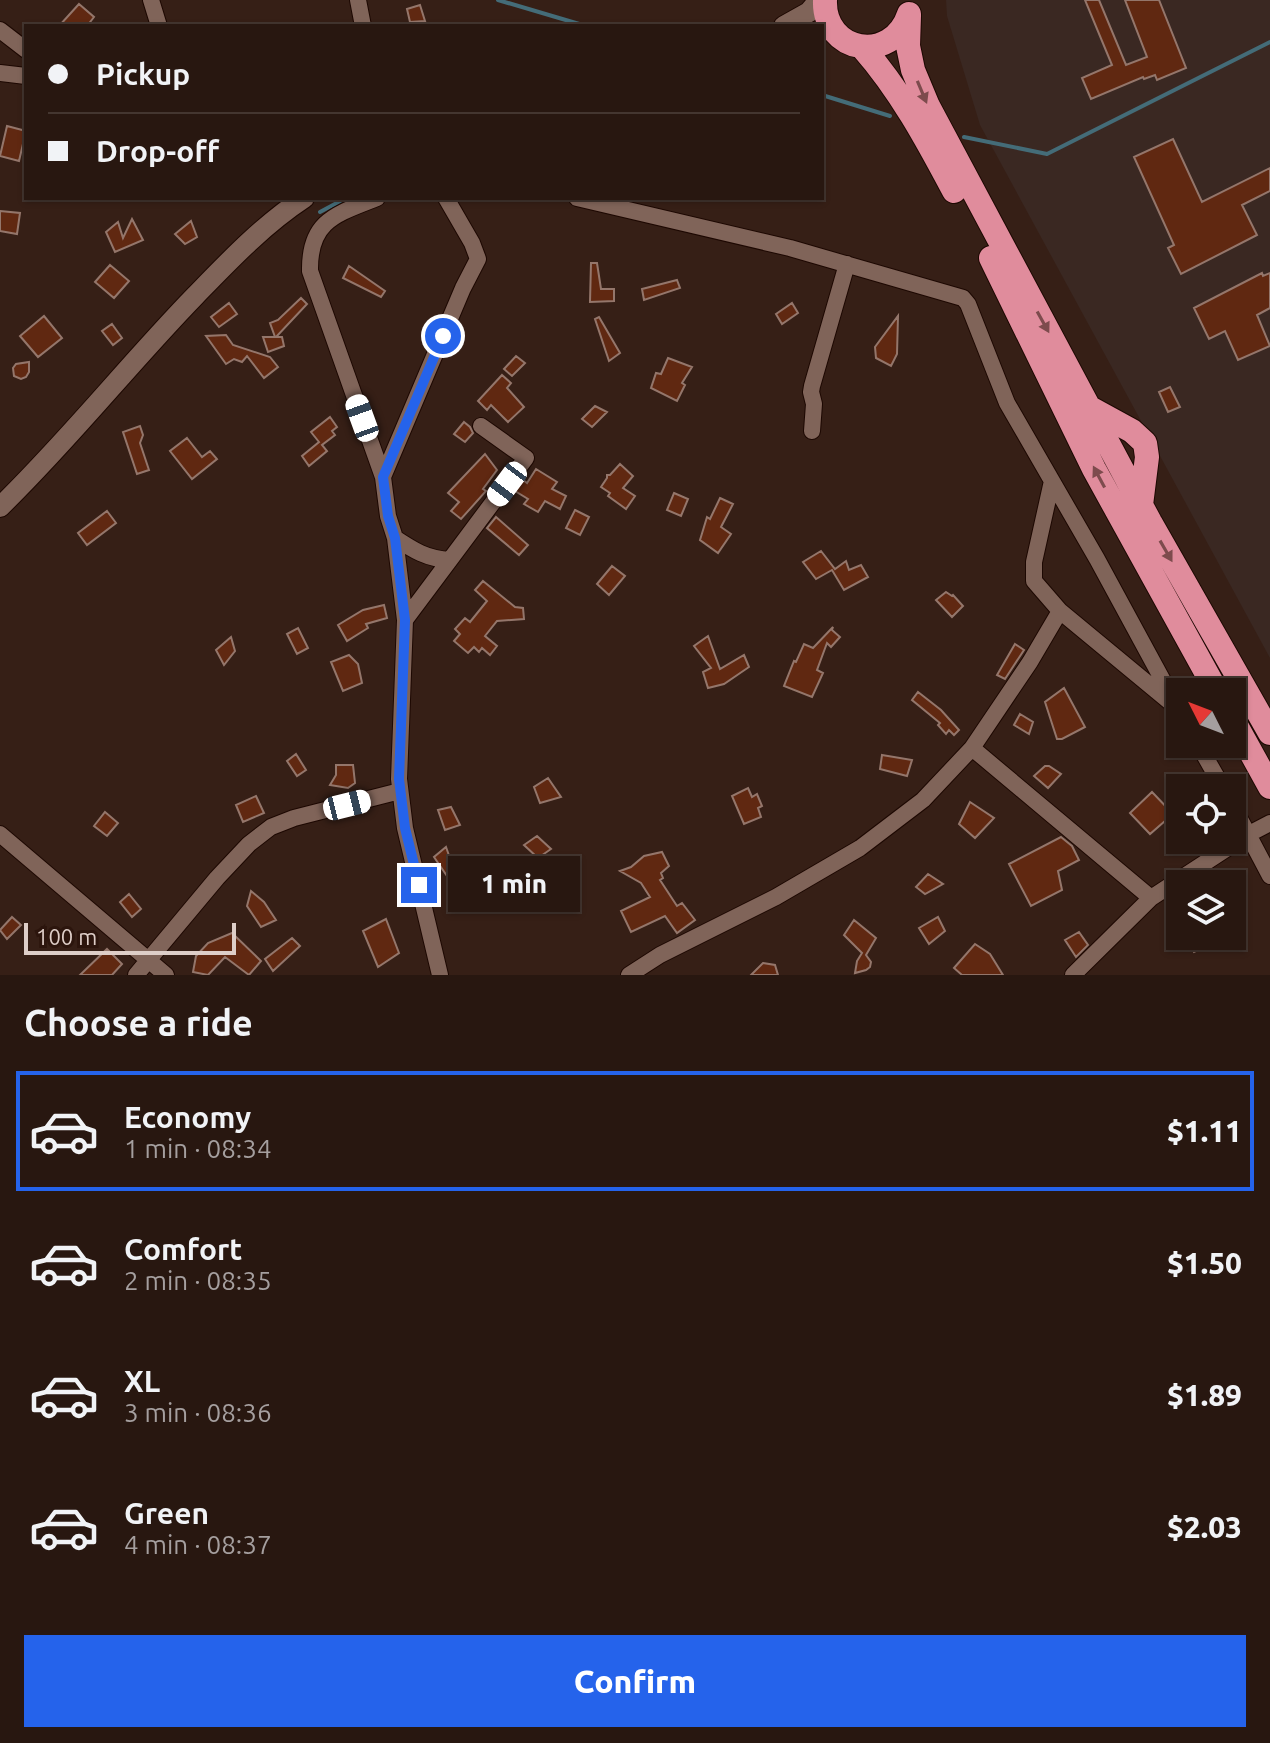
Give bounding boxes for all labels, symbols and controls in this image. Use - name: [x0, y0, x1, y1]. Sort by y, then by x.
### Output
- text: Pickup: [96, 57, 190, 91]
- one-way arrow: [916, 80, 929, 104]
- text: Drop-off: [96, 134, 219, 168]
- one-way arrow: [1036, 311, 1050, 333]
- route start: [425, 318, 461, 354]
- car: [343, 391, 381, 445]
- car: [483, 458, 531, 510]
- one-way arrow: [1092, 465, 1105, 488]
- one-way arrow: [1159, 540, 1173, 562]
- north arrow: [1166, 678, 1246, 758]
- map controls: [1166, 678, 1246, 950]
- button: locate: [1166, 774, 1246, 854]
- car: [321, 788, 373, 822]
- callout: 1 min: [447, 857, 579, 913]
- route end: [401, 867, 437, 903]
- text: 1 min: [481, 869, 547, 898]
- button: layers: [1166, 870, 1246, 950]
- scale bar: [24, 919, 236, 955]
- text: 100 m: [36, 924, 97, 949]
- text: Choose a ride: [24, 1002, 253, 1043]
- icon: car: [28, 1095, 100, 1167]
- text: Economy: [124, 1100, 251, 1134]
- text: $1.11: [1167, 1114, 1242, 1148]
- text: 1 min · 08:34: [124, 1134, 272, 1163]
- icon: car: [28, 1227, 100, 1299]
- text: Comfort: [124, 1232, 242, 1266]
- text: $1.50: [1167, 1246, 1242, 1280]
- text: 2 min · 08:35: [124, 1266, 272, 1295]
- icon: car: [28, 1359, 100, 1431]
- text: XL: [124, 1364, 160, 1398]
- text: $1.89: [1167, 1378, 1242, 1412]
- text: 3 min · 08:36: [124, 1398, 272, 1427]
- icon: car: [28, 1491, 100, 1563]
- text: Green: [124, 1496, 209, 1530]
- text: $2.03: [1167, 1510, 1242, 1544]
- text: 4 min · 08:37: [124, 1530, 272, 1559]
- button: Confirm: [24, 1635, 1246, 1727]

